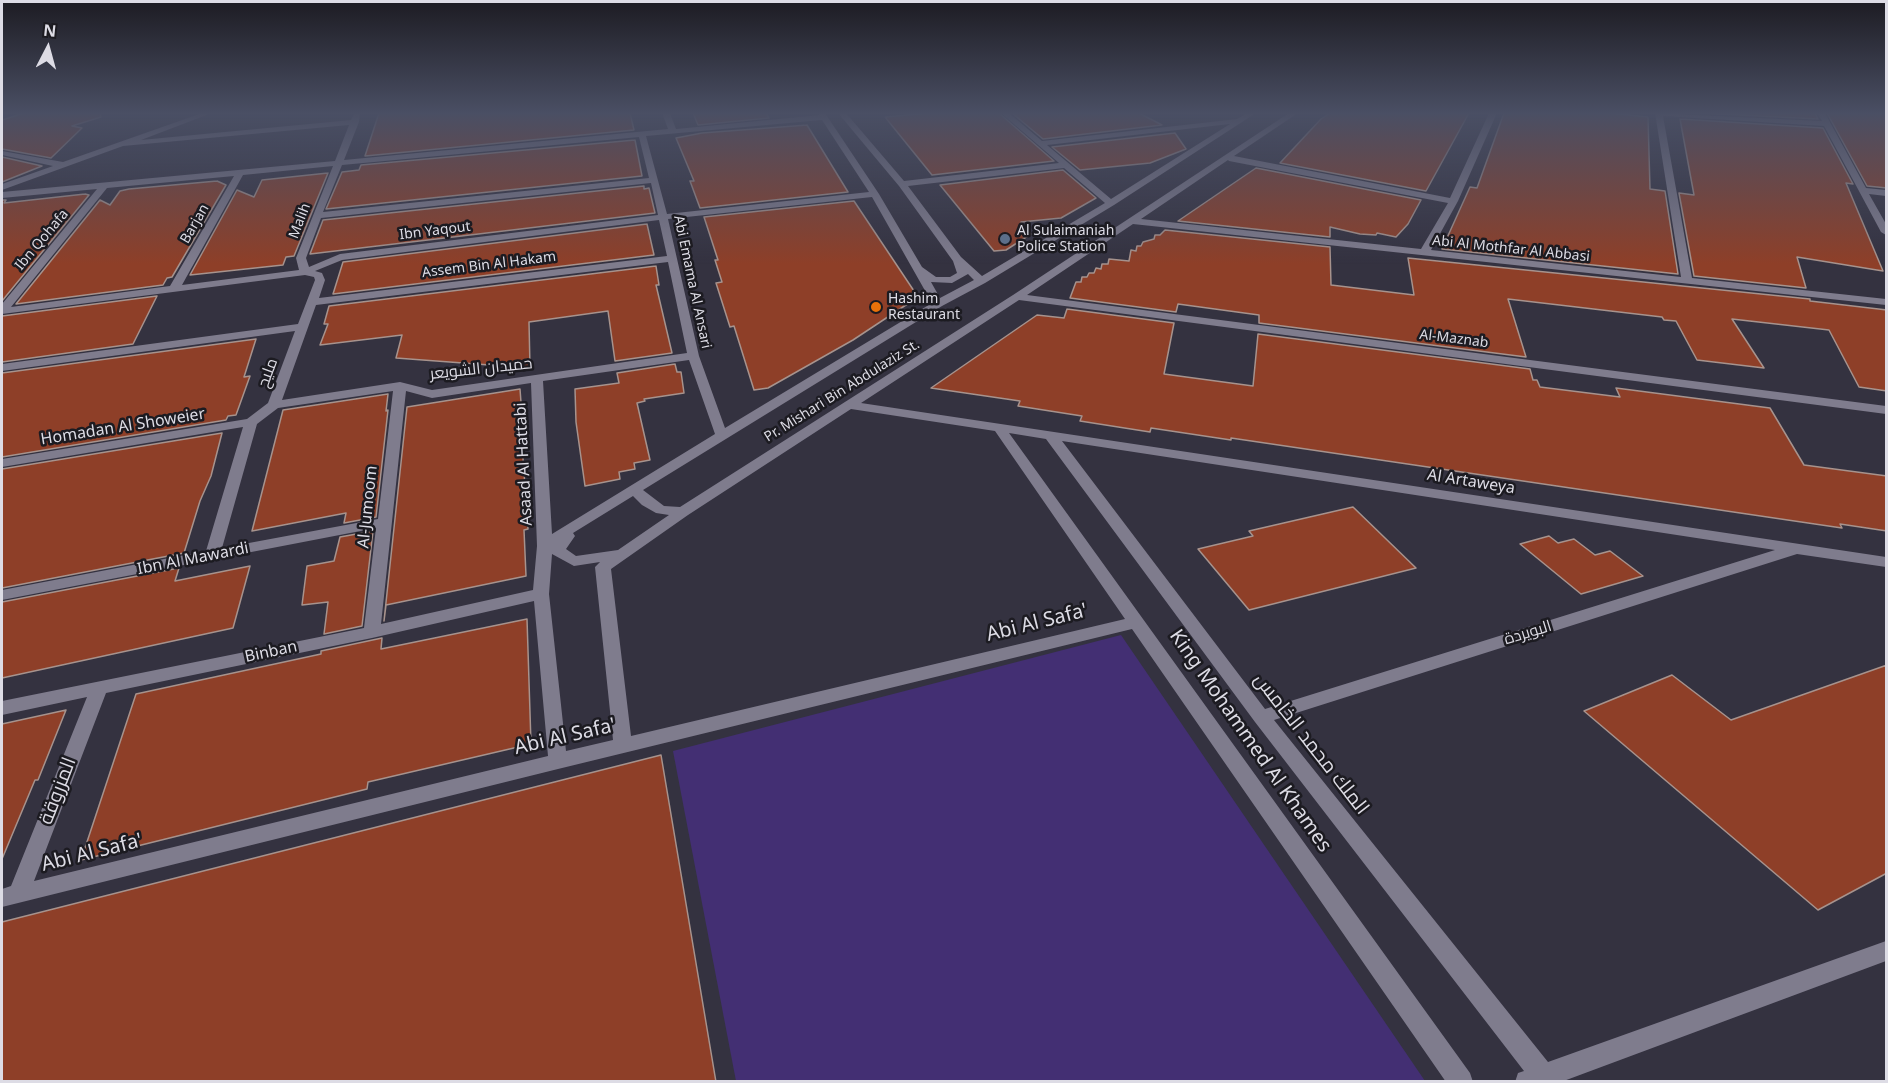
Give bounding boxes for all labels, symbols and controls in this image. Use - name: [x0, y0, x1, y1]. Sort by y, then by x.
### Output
- north arrow: [18, 18, 78, 78]
- text: N: [42, 18, 57, 42]
- street label: Barjan: [177, 201, 213, 247]
- street label: Malih: [286, 201, 314, 241]
- street label: Ibn Qohafa: [12, 206, 72, 274]
- street label: Abi Emama Al Ansari: [670, 214, 714, 350]
- street label: Ibn Yaqout: [398, 218, 472, 244]
- place label: Al Sulaimaniah Police Station: [1017, 223, 1114, 256]
- marker: Al Sulaimaniah Police Station: [998, 232, 1012, 246]
- street label: Abi Al Mothfar Al Abbasi: [1431, 232, 1591, 266]
- street label: Assem Bin Al Hakam: [421, 248, 557, 282]
- place label: Hashim Restaurant: [888, 291, 960, 324]
- marker: Hashim Restaurant: [869, 300, 883, 314]
- street label: Al-Maznab: [1419, 326, 1489, 352]
- street label: Pr. Mishari Bin Abdulaziz St.: [761, 336, 923, 446]
- street label: حميدان الشويعر: [429, 354, 533, 384]
- street label: مليح: [254, 356, 282, 390]
- street label: Asaad Al Hattabi: [511, 402, 537, 526]
- street label: Homadan Al Showeier: [39, 405, 207, 449]
- street label: Al-Jumoom: [354, 465, 382, 549]
- street label: Al Artaweya: [1426, 466, 1516, 498]
- street label: Ibn Al Mawardi: [136, 539, 250, 579]
- street label: Abi Al Safa': [984, 599, 1090, 647]
- street label: البويردة: [1502, 617, 1554, 649]
- street label: King Mohammed Al Khames: [1164, 625, 1336, 857]
- street label: Binban: [243, 637, 299, 667]
- street label: الملك محمد الخامس: [1248, 668, 1374, 820]
- street label: Abi Al Safa': [512, 714, 618, 760]
- street label: المزروقة: [34, 754, 82, 828]
- street label: Abi Al Safa': [39, 829, 145, 877]

